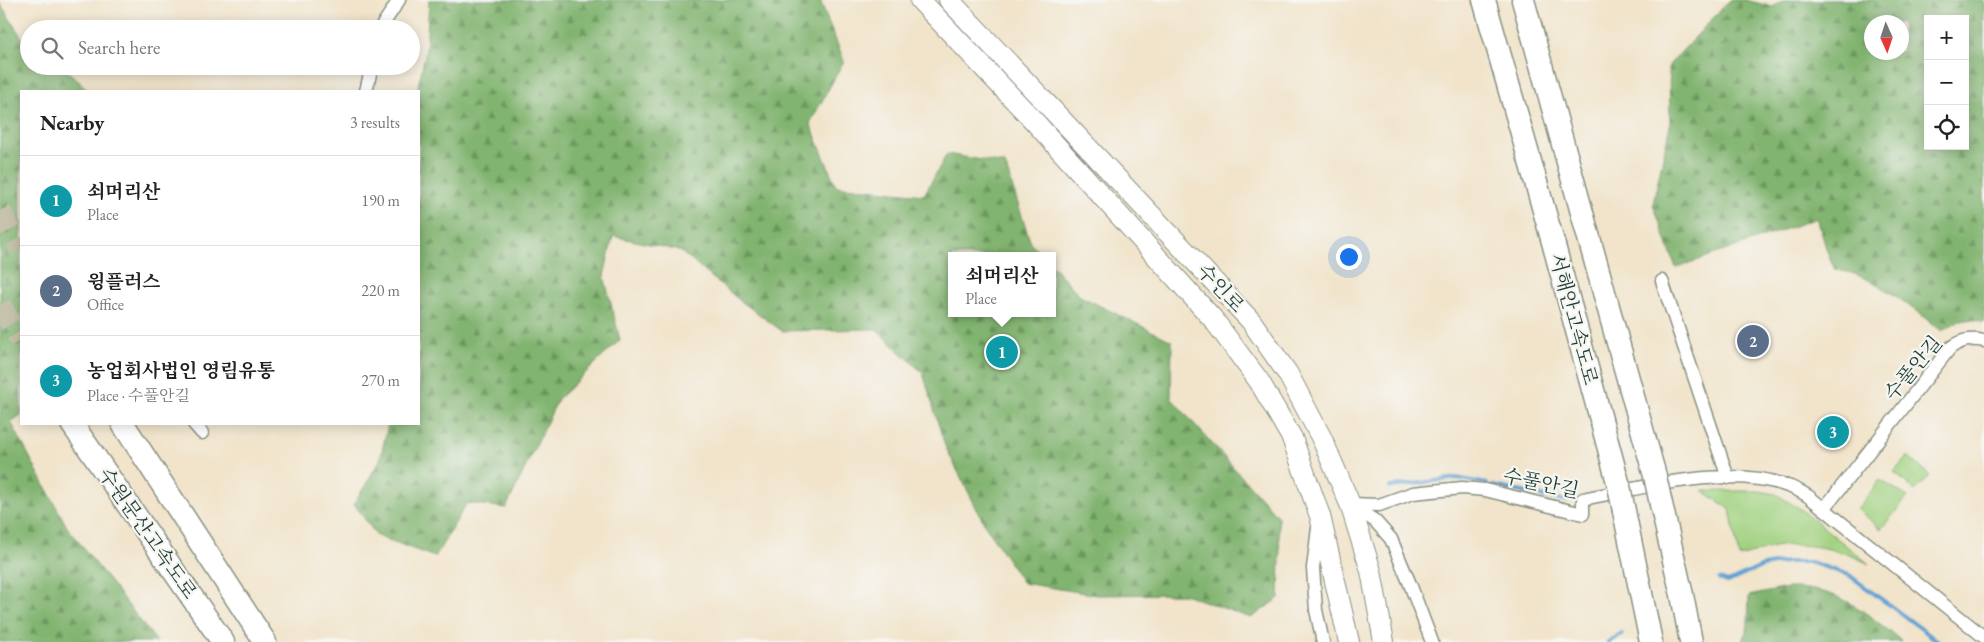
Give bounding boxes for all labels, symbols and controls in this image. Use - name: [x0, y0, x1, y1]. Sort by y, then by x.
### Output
- north arrow: [1864, 15, 1909, 60]
- map controls: [1924, 15, 1969, 150]
- button: +: [1924, 15, 1969, 60]
- search box: [20, 20, 420, 75]
- icon: search: [38, 34, 66, 62]
- text: Search here: [78, 35, 160, 60]
- button: −: [1924, 60, 1969, 105]
- button: locate: [1924, 105, 1969, 150]
- text: Nearby: [40, 109, 104, 136]
- text: 3 results: [350, 112, 400, 133]
- text: 쇠머리산: [87, 179, 160, 204]
- text: 1: [52, 190, 60, 211]
- text: 190 m: [361, 190, 400, 211]
- text: Place: [87, 204, 119, 225]
- your location: [1336, 244, 1362, 270]
- street label: 서해안고속도로: [1544, 250, 1604, 388]
- popup: [948, 252, 1056, 317]
- street label: 수인로: [1192, 258, 1250, 318]
- text: 쇠머리산: [965, 263, 1039, 288]
- text: 윙플러스: [87, 269, 160, 294]
- text: 2: [52, 280, 60, 301]
- text: 220 m: [361, 280, 400, 301]
- text: Place: [965, 288, 997, 309]
- text: Office: [87, 294, 124, 315]
- pin: 2: [1737, 322, 1769, 360]
- street label: 수풀안길: [1878, 330, 1948, 406]
- pin: 1: [986, 333, 1018, 371]
- text: 농업회사법인 영림유통: [87, 358, 275, 383]
- text: 3: [52, 370, 60, 391]
- text: 270 m: [361, 370, 400, 391]
- text: Place · 수풀안길: [87, 385, 190, 406]
- pin: 3: [1817, 413, 1849, 451]
- street label: 수원문산고속도로: [93, 462, 203, 604]
- street label: 수풀안길: [1501, 462, 1581, 504]

